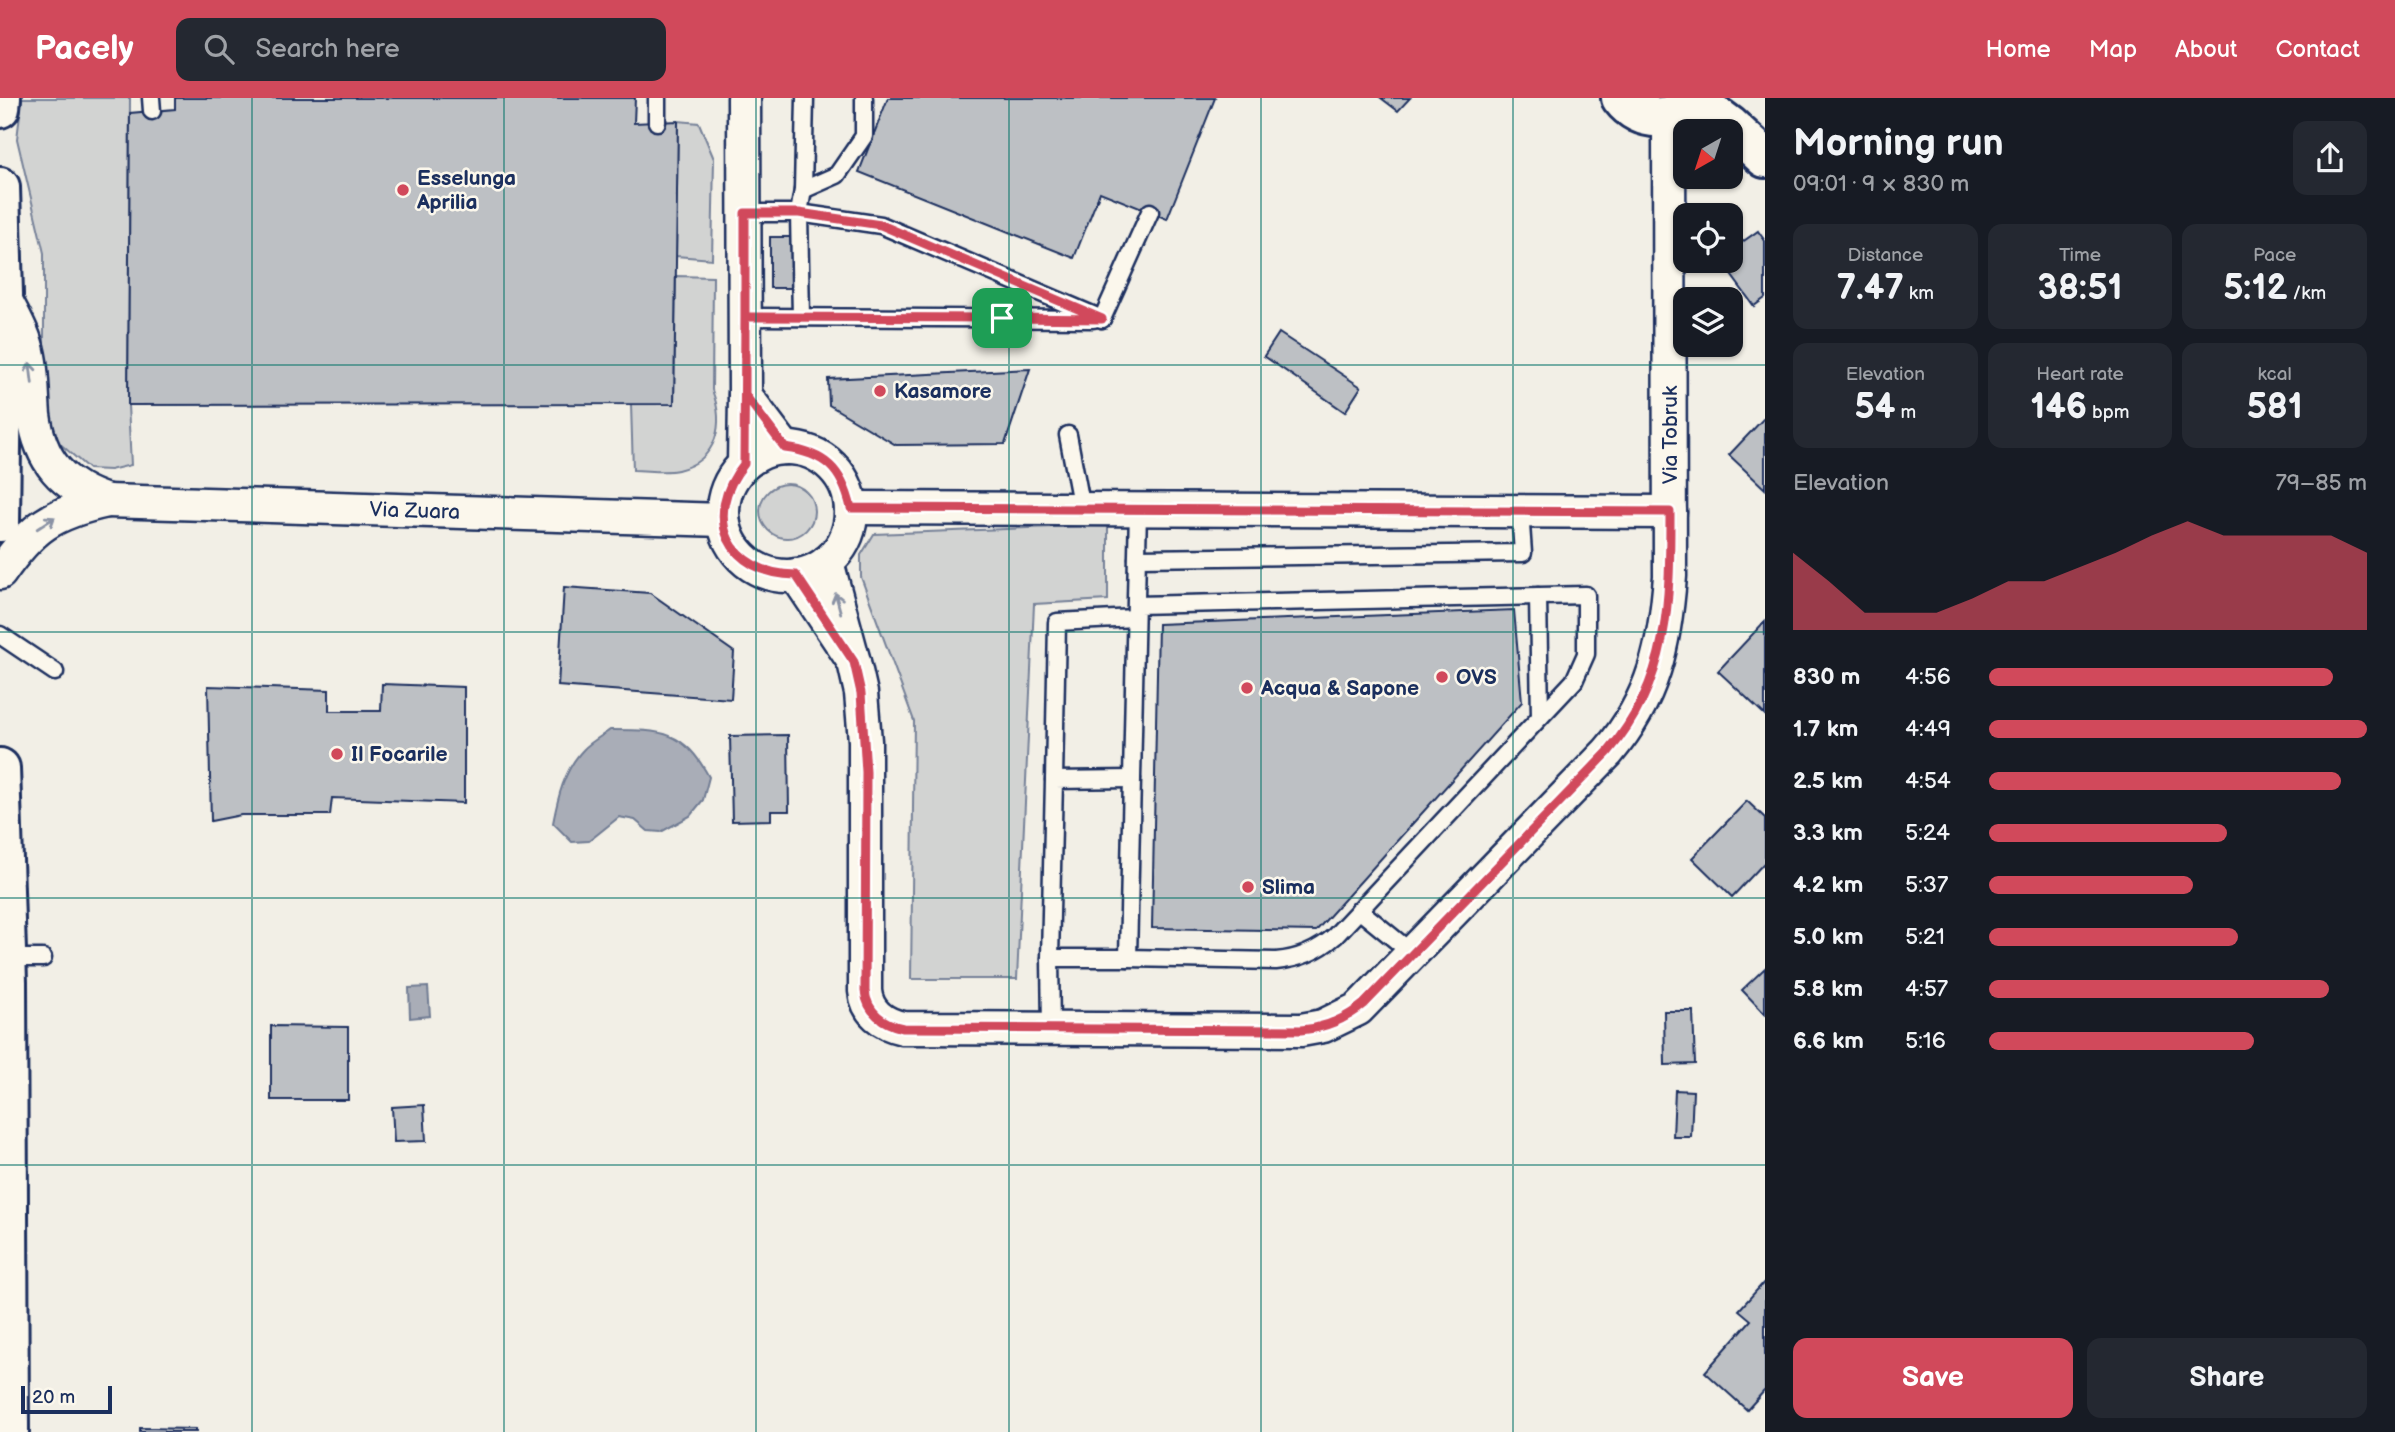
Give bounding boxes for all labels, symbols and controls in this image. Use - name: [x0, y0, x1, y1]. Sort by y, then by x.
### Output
- search box: [176, 18, 666, 81]
- text: Pacely: [35, 29, 134, 69]
- icon: search: [200, 30, 238, 68]
- text: Search here: [256, 34, 400, 65]
- text: Home: [1986, 35, 2051, 64]
- text: Map: [2089, 35, 2137, 64]
- text: About: [2175, 35, 2237, 64]
- text: Contact: [2275, 35, 2360, 64]
- north arrow: [1673, 119, 1743, 189]
- map controls: [1673, 119, 1743, 357]
- text: Morning run: [1793, 121, 2004, 166]
- button: share: [2293, 121, 2367, 195]
- place label: Esselunga Aprilia: [416, 166, 516, 215]
- text: 09:01 · 9 × 830 m: [1793, 170, 1969, 198]
- marker: Esselunga Aprilia: [395, 182, 411, 198]
- button: locate: [1673, 203, 1743, 273]
- text: Distance: [1847, 244, 1923, 267]
- text: Time: [2059, 244, 2101, 267]
- text: Pace: [2253, 244, 2296, 267]
- text: 7.47: [1837, 267, 1904, 310]
- text: 38:51: [2038, 267, 2122, 310]
- text: 5:12: [2223, 267, 2287, 310]
- text: km: [1904, 282, 1934, 305]
- text: /km: [2287, 282, 2326, 305]
- button: layers: [1673, 287, 1743, 357]
- pin: [972, 288, 1032, 348]
- icon: arrive: [983, 299, 1021, 337]
- one-way arrow: [25, 362, 38, 385]
- text: Elevation: [1846, 363, 1925, 386]
- text: Heart rate: [2036, 363, 2124, 386]
- text: kcal: [2258, 363, 2292, 386]
- place label: Kasamore: [894, 379, 992, 404]
- marker: Kasamore: [872, 383, 888, 399]
- street label: Via Tobruk: [1658, 385, 1683, 484]
- text: 54: [1855, 386, 1895, 429]
- text: 146: [2030, 386, 2087, 429]
- text: 581: [2247, 386, 2303, 429]
- text: m: [1895, 401, 1916, 424]
- text: bpm: [2087, 401, 2130, 424]
- text: Elevation: [1793, 469, 1889, 497]
- text: 79–85 m: [2275, 469, 2367, 497]
- street label: Via Zuara: [369, 497, 460, 524]
- one-way arrow: [35, 516, 55, 530]
- one-way arrow: [831, 592, 844, 615]
- text: 830 m: [1793, 663, 1860, 691]
- text: 4:56: [1905, 663, 1951, 691]
- place label: OVS: [1456, 665, 1497, 690]
- marker: OVS: [1434, 669, 1450, 685]
- place label: Acqua & Sapone: [1260, 676, 1419, 701]
- marker: Acqua & Sapone: [1239, 680, 1255, 696]
- text: 1.7 km: [1793, 715, 1858, 743]
- text: 4:49: [1905, 715, 1951, 743]
- place label: Il Focarile: [351, 742, 448, 767]
- marker: Il Focarile: [329, 746, 345, 762]
- text: 2.5 km: [1793, 767, 1863, 795]
- text: 4:54: [1905, 767, 1951, 795]
- text: 3.3 km: [1793, 819, 1863, 847]
- text: 5:24: [1905, 819, 1950, 847]
- text: 4.2 km: [1793, 871, 1863, 899]
- text: 5:37: [1905, 871, 1948, 899]
- place label: Slima: [1262, 875, 1315, 900]
- marker: Slima: [1240, 879, 1256, 895]
- text: 5.0 km: [1793, 923, 1864, 951]
- text: 5:21: [1905, 923, 1945, 951]
- text: 5.8 km: [1793, 975, 1863, 1003]
- text: 4:57: [1905, 975, 1948, 1003]
- text: 6.6 km: [1793, 1027, 1864, 1055]
- text: 5:16: [1905, 1027, 1946, 1055]
- button: Save: [1793, 1338, 2073, 1418]
- button: Share: [2087, 1338, 2367, 1418]
- scale bar: [21, 1383, 112, 1415]
- text: 20 m: [32, 1386, 75, 1409]

